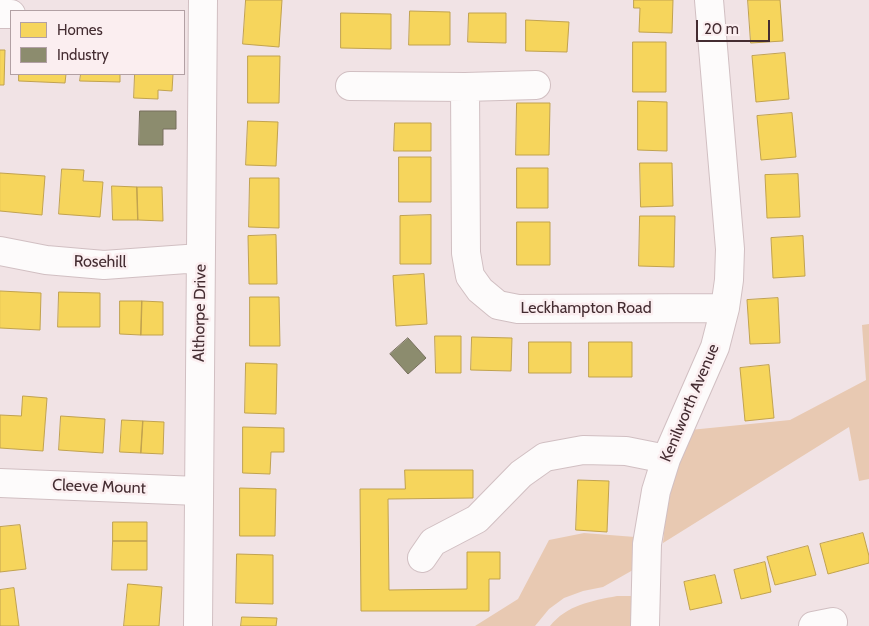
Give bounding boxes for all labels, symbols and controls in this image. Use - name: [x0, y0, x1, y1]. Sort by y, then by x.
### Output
- legend: [10, 10, 185, 75]
- scale bar: [699, 10, 773, 42]
- text: 20 m: [704, 20, 739, 38]
- text: Homes: [57, 21, 103, 39]
- text: Industry: [57, 46, 109, 64]
- street label: Rosehill: [74, 252, 126, 272]
- street label: Althorpe Drive: [190, 264, 210, 362]
- street label: Leckhampton Road: [520, 298, 652, 318]
- street label: Kenilworth Avenue: [656, 341, 724, 465]
- street label: Cleeve Mount: [52, 476, 146, 498]

